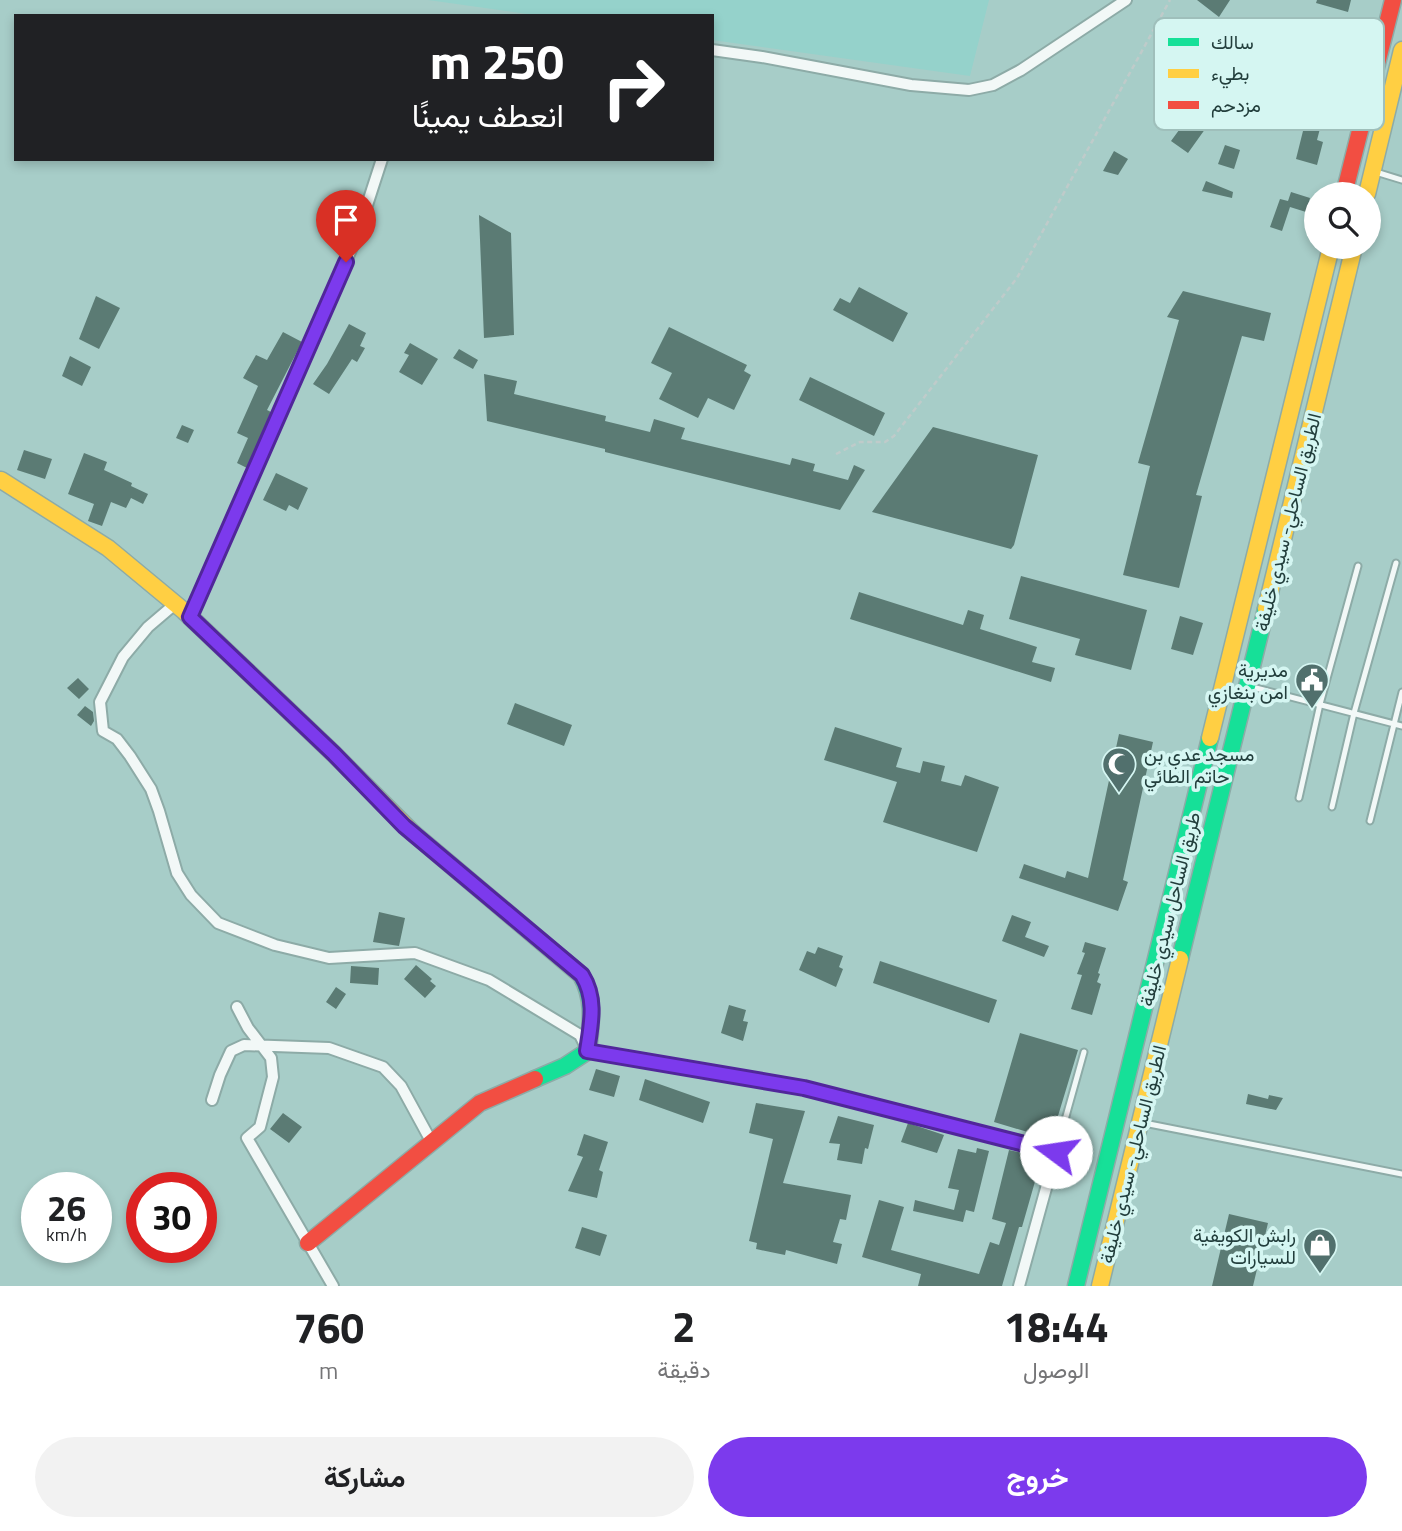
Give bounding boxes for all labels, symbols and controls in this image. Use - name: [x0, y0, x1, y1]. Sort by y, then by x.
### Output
- legend: [1154, 18, 1384, 130]
- text: 250 m: [430, 23, 564, 98]
- text: سالك: [1211, 27, 1254, 56]
- icon: right: [588, 42, 679, 133]
- text: بطيء: [1211, 58, 1249, 89]
- text: مزدحم: [1211, 90, 1261, 119]
- text: انعطف يمينًا: [412, 91, 564, 139]
- map controls: [1304, 182, 1381, 259]
- button: search: [1304, 182, 1381, 259]
- pin: [316, 190, 376, 262]
- icon: arrive: [327, 201, 365, 239]
- street label: الطريق الساحلي- سيدي خليفة: [1246, 410, 1330, 635]
- place label: مديرية امن بنغازي: [1208, 655, 1288, 708]
- public building icon: مديرية امن بنغازي: [1293, 661, 1331, 710]
- place label: مسجد عدي بن حاتم الطائي: [1144, 739, 1254, 792]
- mosque icon: مسجد عدي بن حاتم الطائي: [1100, 745, 1138, 794]
- street label: طريق الساحل سيدي خليفة: [1131, 809, 1209, 1010]
- street label: الطريق الساحلي- سيدي خليفة: [1091, 1042, 1175, 1267]
- position arrow: [1019, 1115, 1093, 1189]
- speed limit sign: 30: [126, 1172, 217, 1263]
- text: 26: [47, 1181, 86, 1235]
- place label: رابش الكويفية للسيارات: [1193, 1220, 1296, 1271]
- text: km/h: [46, 1221, 87, 1248]
- shop icon: رابش الكويفية للسيارات: [1301, 1226, 1339, 1275]
- text: 2: [672, 1294, 696, 1358]
- text: 18:44: [1004, 1294, 1109, 1358]
- text: 760: [293, 1295, 364, 1359]
- text: دقيقة: [657, 1352, 711, 1387]
- text: الوصول: [1023, 1352, 1089, 1387]
- text: m: [319, 1353, 338, 1388]
- button: مشاركة: [35, 1437, 694, 1517]
- button: خروج: [708, 1437, 1367, 1517]

